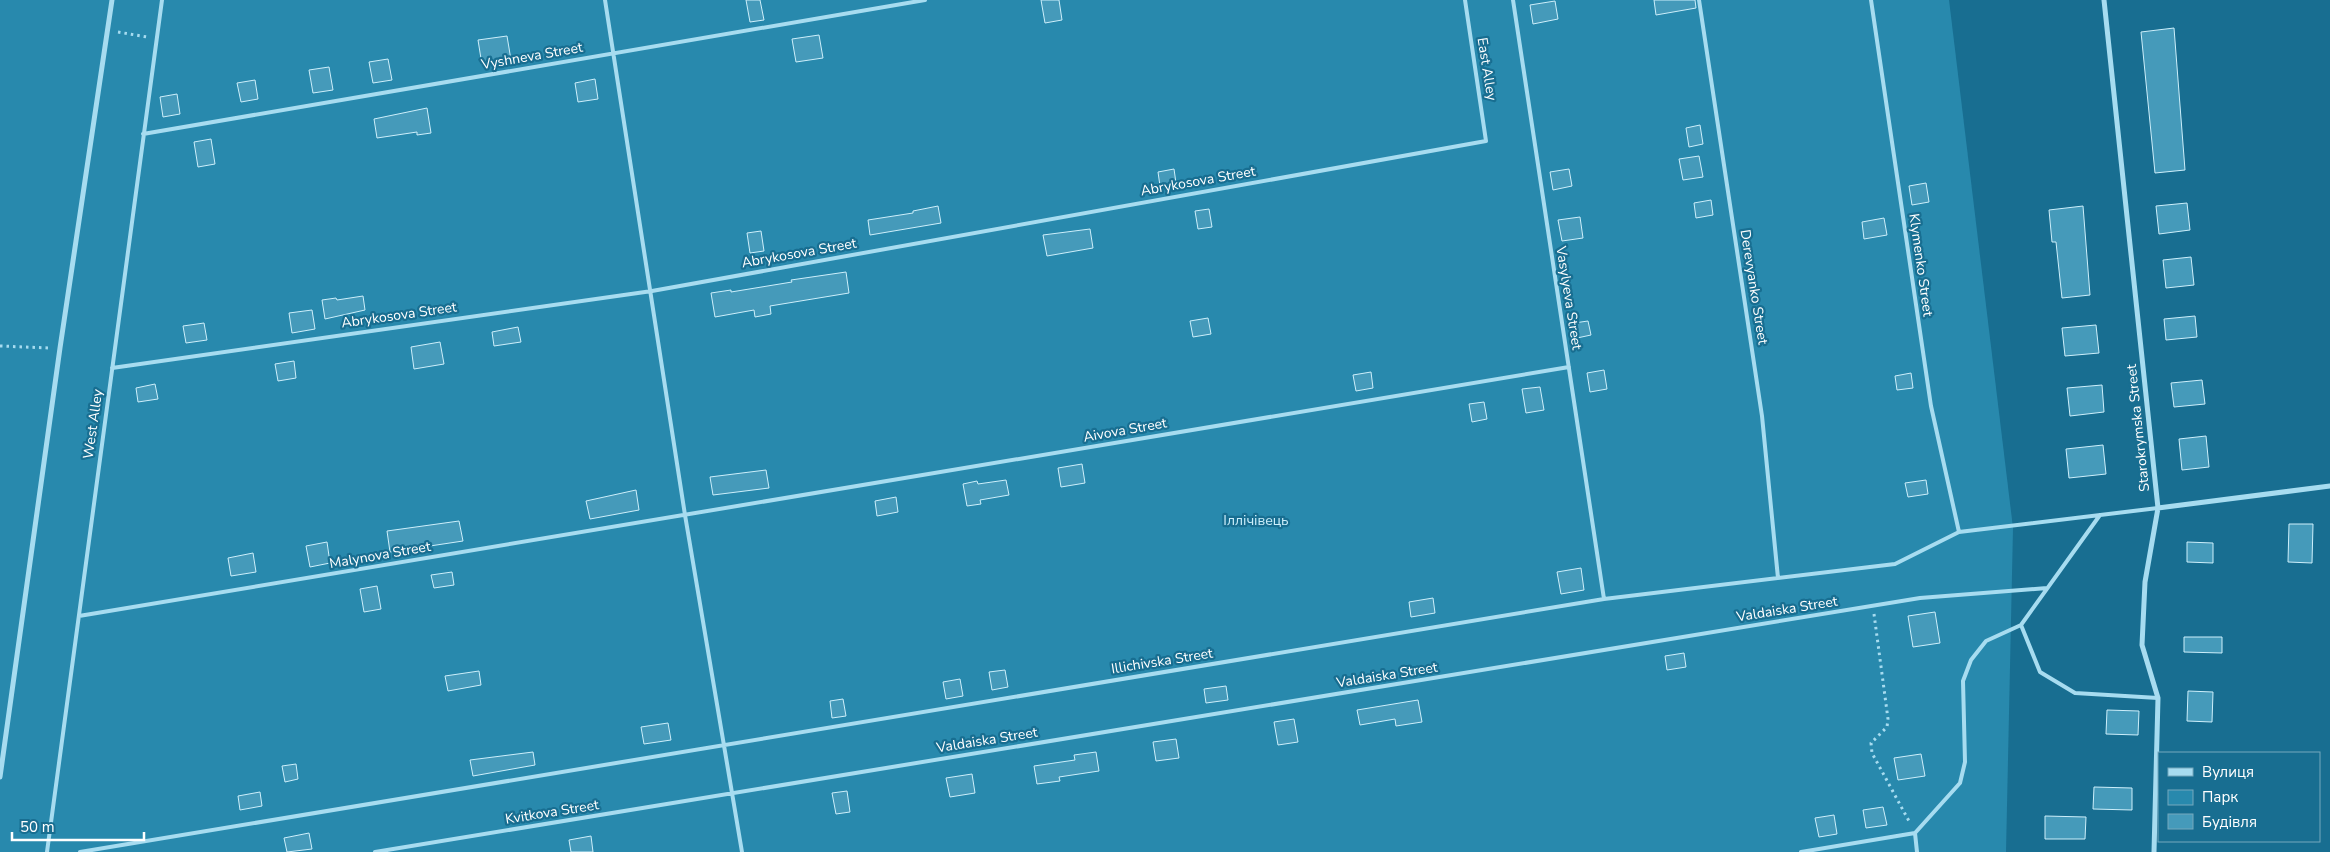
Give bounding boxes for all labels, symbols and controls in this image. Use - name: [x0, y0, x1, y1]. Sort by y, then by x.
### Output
- street label: East Alley: [1473, 36, 1501, 103]
- street label: Vyshneva Street: [479, 38, 584, 74]
- street label: Abrykosova Street: [1139, 162, 1257, 200]
- street label: Klymenko Street: [1904, 212, 1938, 318]
- street label: Derevyanko Street: [1736, 228, 1773, 346]
- street label: Abrykosova Street: [740, 234, 858, 272]
- street label: Vasylyeva Street: [1551, 244, 1587, 351]
- street label: Abrykosova Street: [340, 297, 458, 333]
- street label: Starokrymska Street: [2122, 363, 2154, 493]
- street label: West Alley: [79, 387, 107, 460]
- street label: Aivova Street: [1082, 413, 1168, 447]
- park label: Іллічівець: [1223, 511, 1289, 530]
- street label: Malynova Street: [328, 537, 432, 573]
- street label: Valdaiska Street: [1734, 592, 1839, 627]
- street label: Illichivska Street: [1110, 644, 1214, 678]
- street label: Valdaiska Street: [1334, 658, 1439, 693]
- street label: Valdaiska Street: [934, 723, 1039, 758]
- legend: [2158, 752, 2320, 842]
- text: Вулиця: [2202, 762, 2254, 782]
- text: Парк: [2202, 787, 2238, 807]
- street label: Kvitkova Street: [504, 795, 600, 829]
- scale bar: [12, 810, 145, 842]
- text: Будівля: [2202, 812, 2257, 832]
- text: 50 m: [20, 817, 55, 837]

